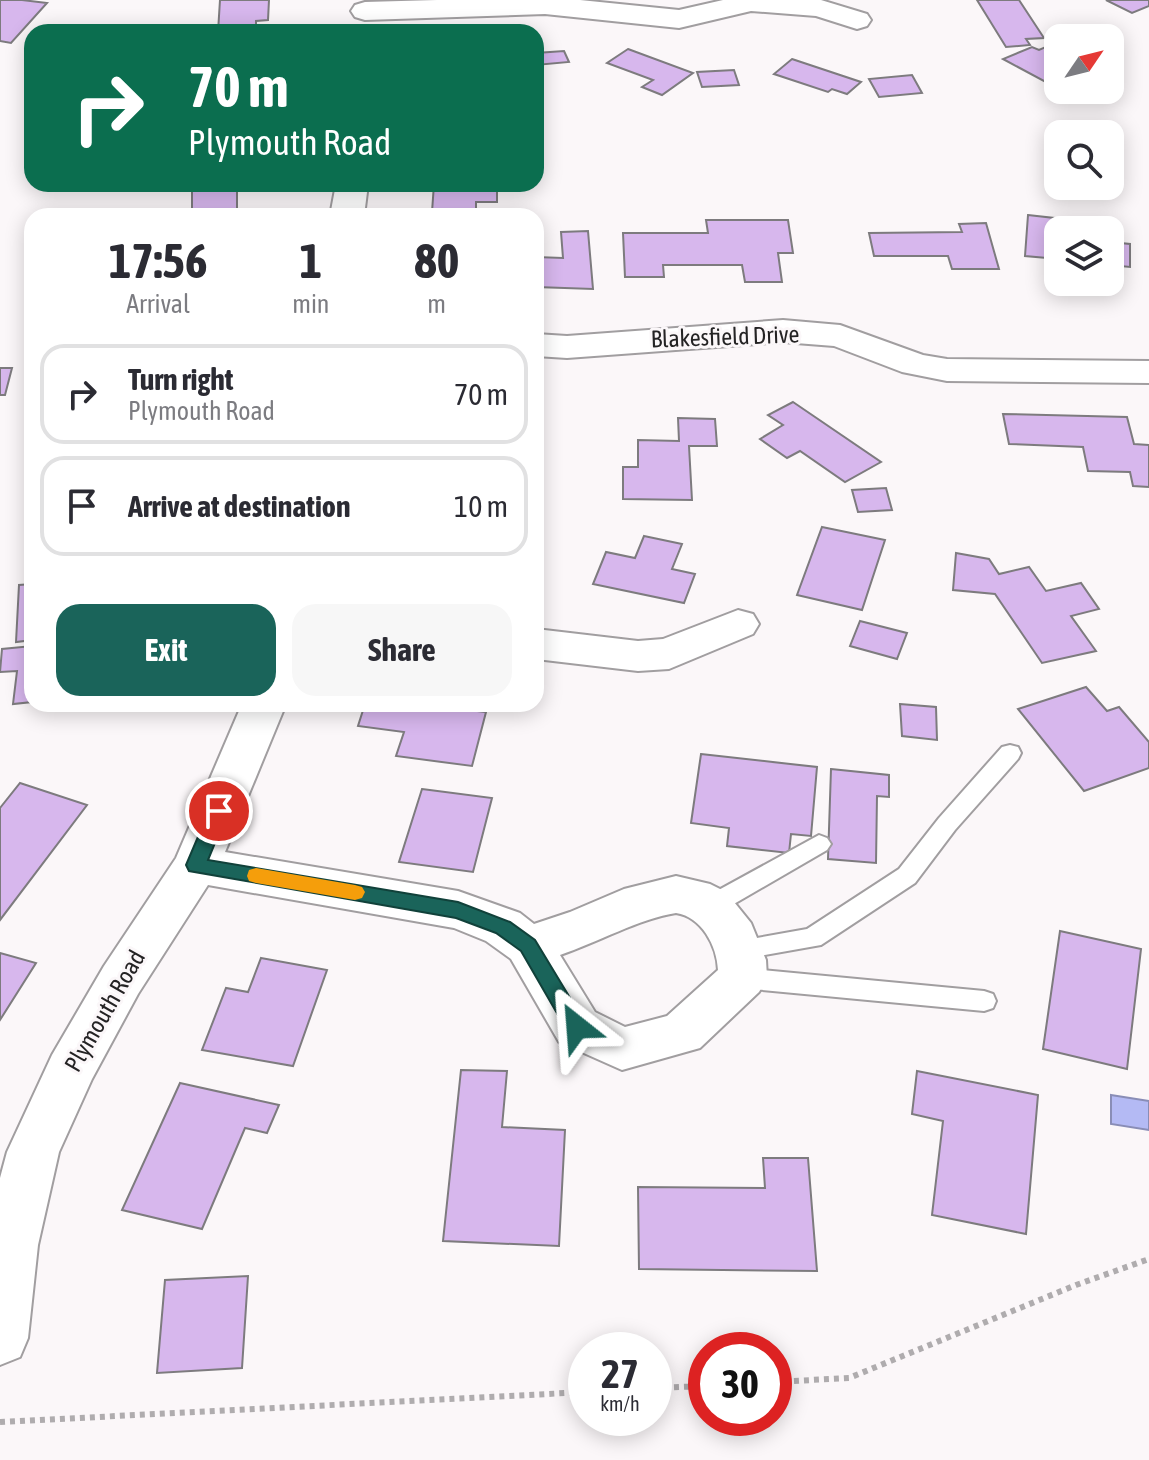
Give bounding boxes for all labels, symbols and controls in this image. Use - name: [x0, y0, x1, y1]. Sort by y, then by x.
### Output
- north arrow: [1044, 24, 1124, 104]
- map controls: [1044, 24, 1124, 296]
- text: 70 m: [188, 55, 289, 119]
- icon: right: [56, 56, 160, 160]
- button: search: [1044, 120, 1124, 200]
- text: Plymouth Road: [188, 121, 391, 163]
- button: layers: [1044, 216, 1124, 296]
- text: 17:56: [109, 233, 207, 288]
- text: 1: [300, 233, 322, 288]
- text: 80: [414, 233, 459, 288]
- text: Arrival: [126, 289, 190, 319]
- text: min: [292, 289, 329, 319]
- text: m: [427, 289, 446, 319]
- street label: Blakesfield Drive: [650, 320, 800, 353]
- text: Turn right: [128, 362, 234, 396]
- icon: right: [60, 372, 104, 416]
- text: 70 m: [454, 377, 508, 411]
- text: Plymouth Road: [128, 396, 275, 426]
- icon: arrive: [60, 484, 104, 528]
- text: Arrive at destination: [128, 489, 350, 523]
- text: 10 m: [454, 489, 508, 523]
- button: Exit: [56, 604, 276, 696]
- button: Share: [292, 604, 512, 696]
- pin: [185, 777, 253, 845]
- icon: arrive: [197, 789, 241, 833]
- street label: Plymouth Road: [59, 945, 150, 1076]
- position arrow: [535, 985, 619, 1069]
- speed limit sign: 30: [688, 1332, 792, 1436]
- text: 27: [601, 1351, 639, 1396]
- text: km/h: [600, 1392, 640, 1415]

